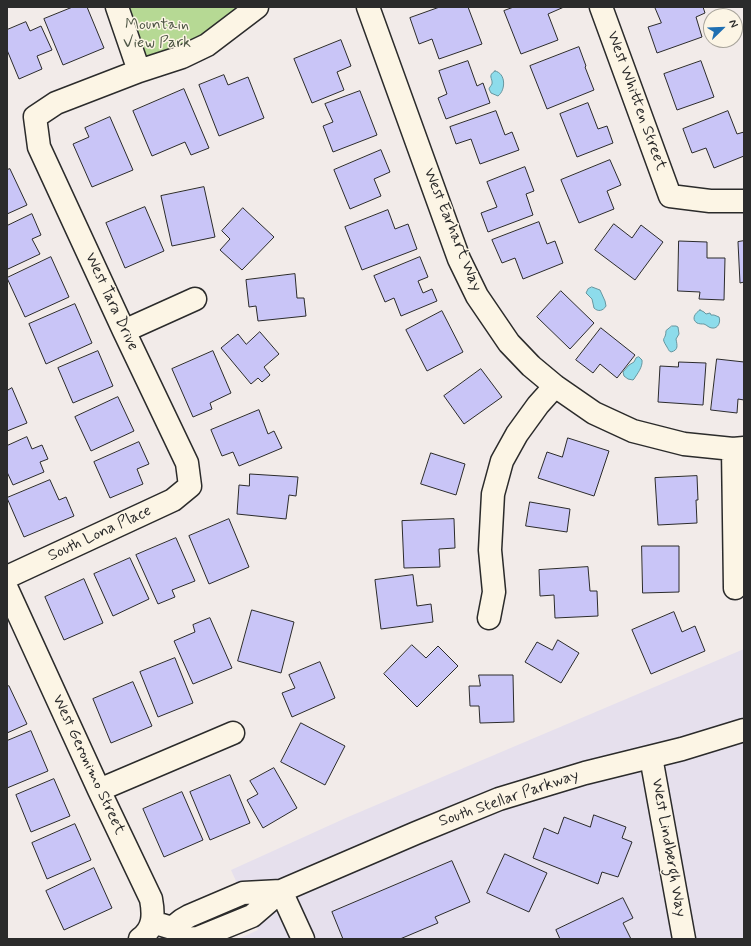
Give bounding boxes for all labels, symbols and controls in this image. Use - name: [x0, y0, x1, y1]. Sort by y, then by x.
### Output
- north arrow: [703, 8, 743, 48]
- park label: Mountain View Park: [123, 16, 191, 54]
- text: N: [725, 18, 741, 30]
- street label: West Whitten Street: [602, 29, 670, 173]
- street label: West Earhart Way: [419, 166, 485, 294]
- street label: West Tara Drive: [80, 250, 142, 354]
- street label: South Lona Place: [45, 502, 155, 566]
- street label: West Geronimo Street: [47, 692, 129, 838]
- street label: South Stellar Parkway: [437, 766, 581, 832]
- street label: West Lindbergh Way: [646, 777, 690, 919]

